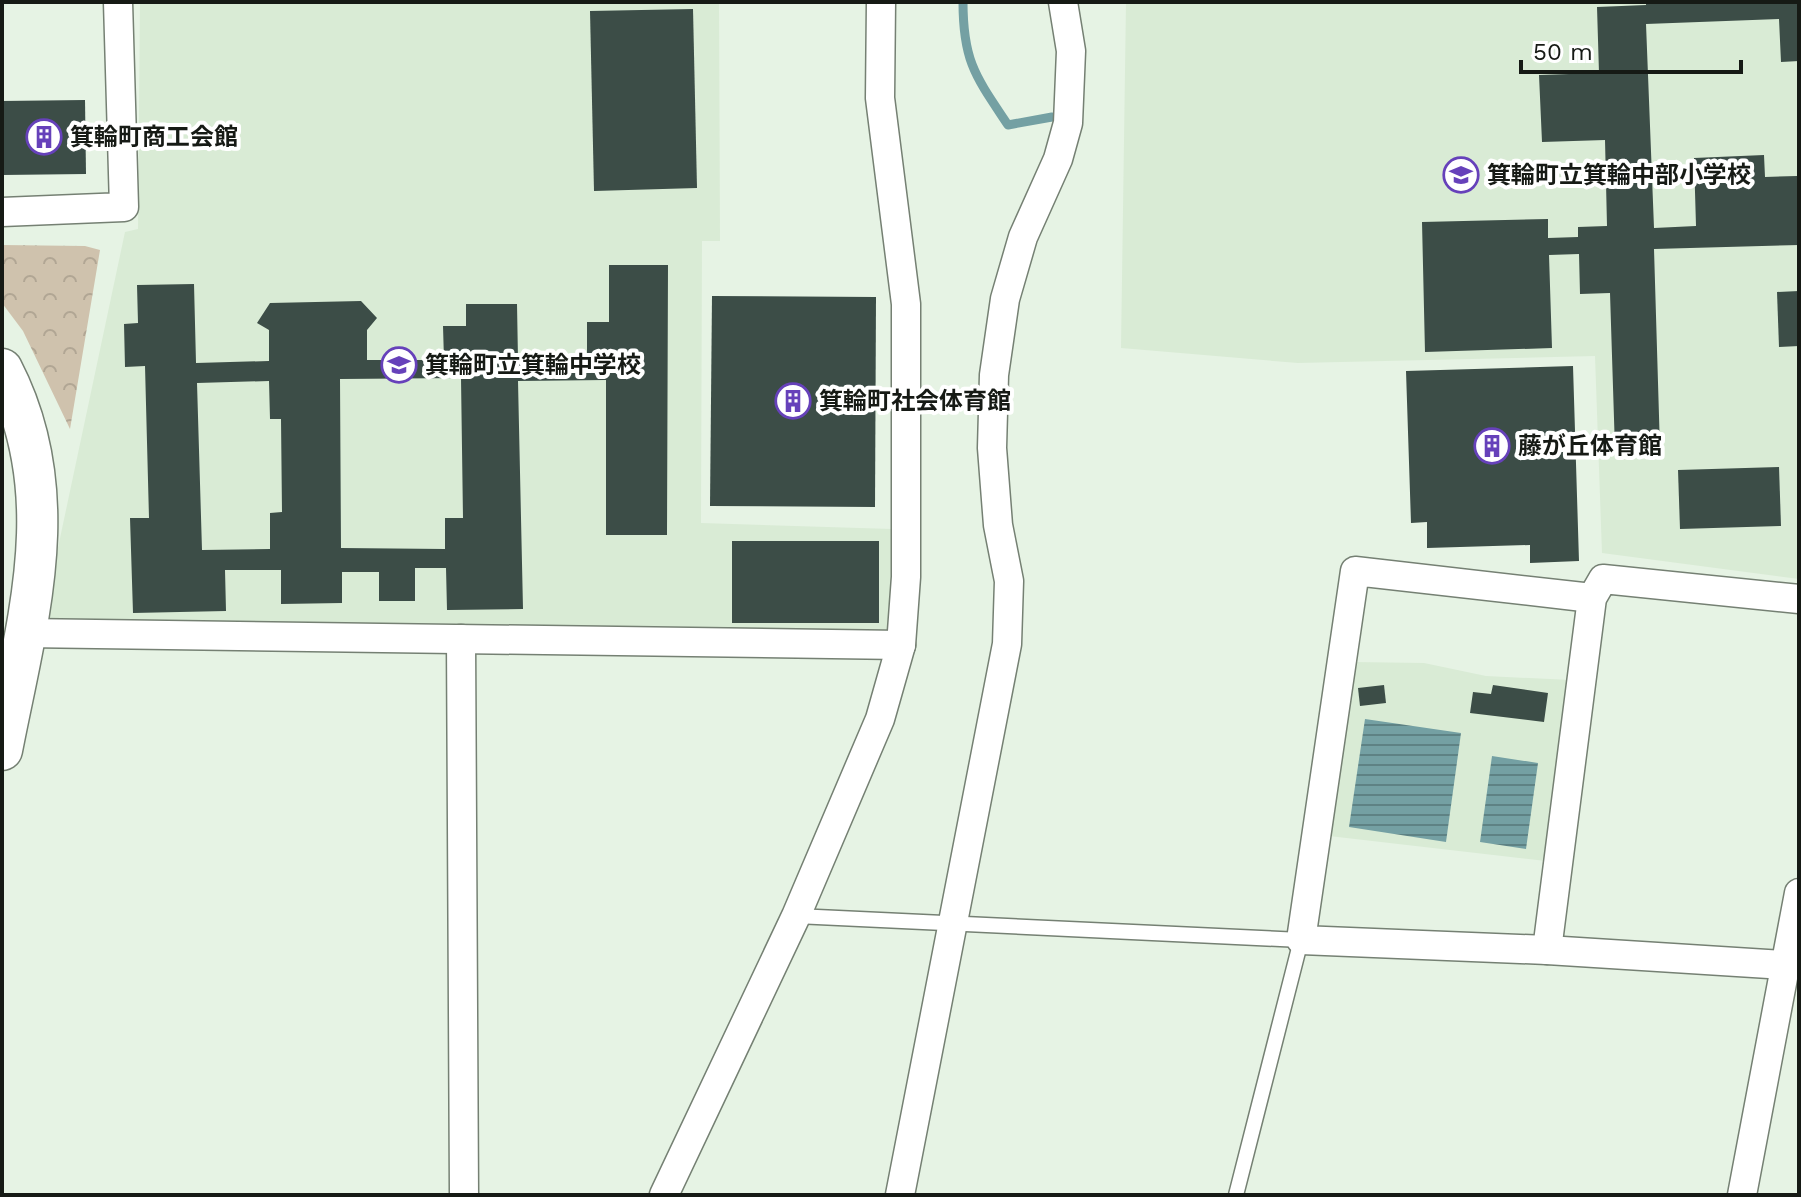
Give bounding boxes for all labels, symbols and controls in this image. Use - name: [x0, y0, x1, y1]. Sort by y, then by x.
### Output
- scale bar: [1521, 24, 1741, 74]
- text: 50 m: [1533, 38, 1593, 66]
- building icon: 箕輪町商工会館: [25, 118, 63, 156]
- place label: 箕輪町商工会館: [70, 123, 238, 151]
- school or university icon: 箕輪町立箕輪中部小学校: [1442, 156, 1480, 194]
- place label: 箕輪町立箕輪中部小学校: [1487, 161, 1751, 189]
- school or university icon: 箕輪町立箕輪中学校: [380, 346, 418, 384]
- place label: 箕輪町立箕輪中学校: [425, 351, 641, 379]
- building icon: 箕輪町社会体育館: [774, 382, 812, 420]
- place label: 箕輪町社会体育館: [819, 387, 1011, 415]
- building icon: 藤が丘体育館: [1473, 427, 1511, 465]
- place label: 藤が丘体育館: [1518, 432, 1662, 460]

